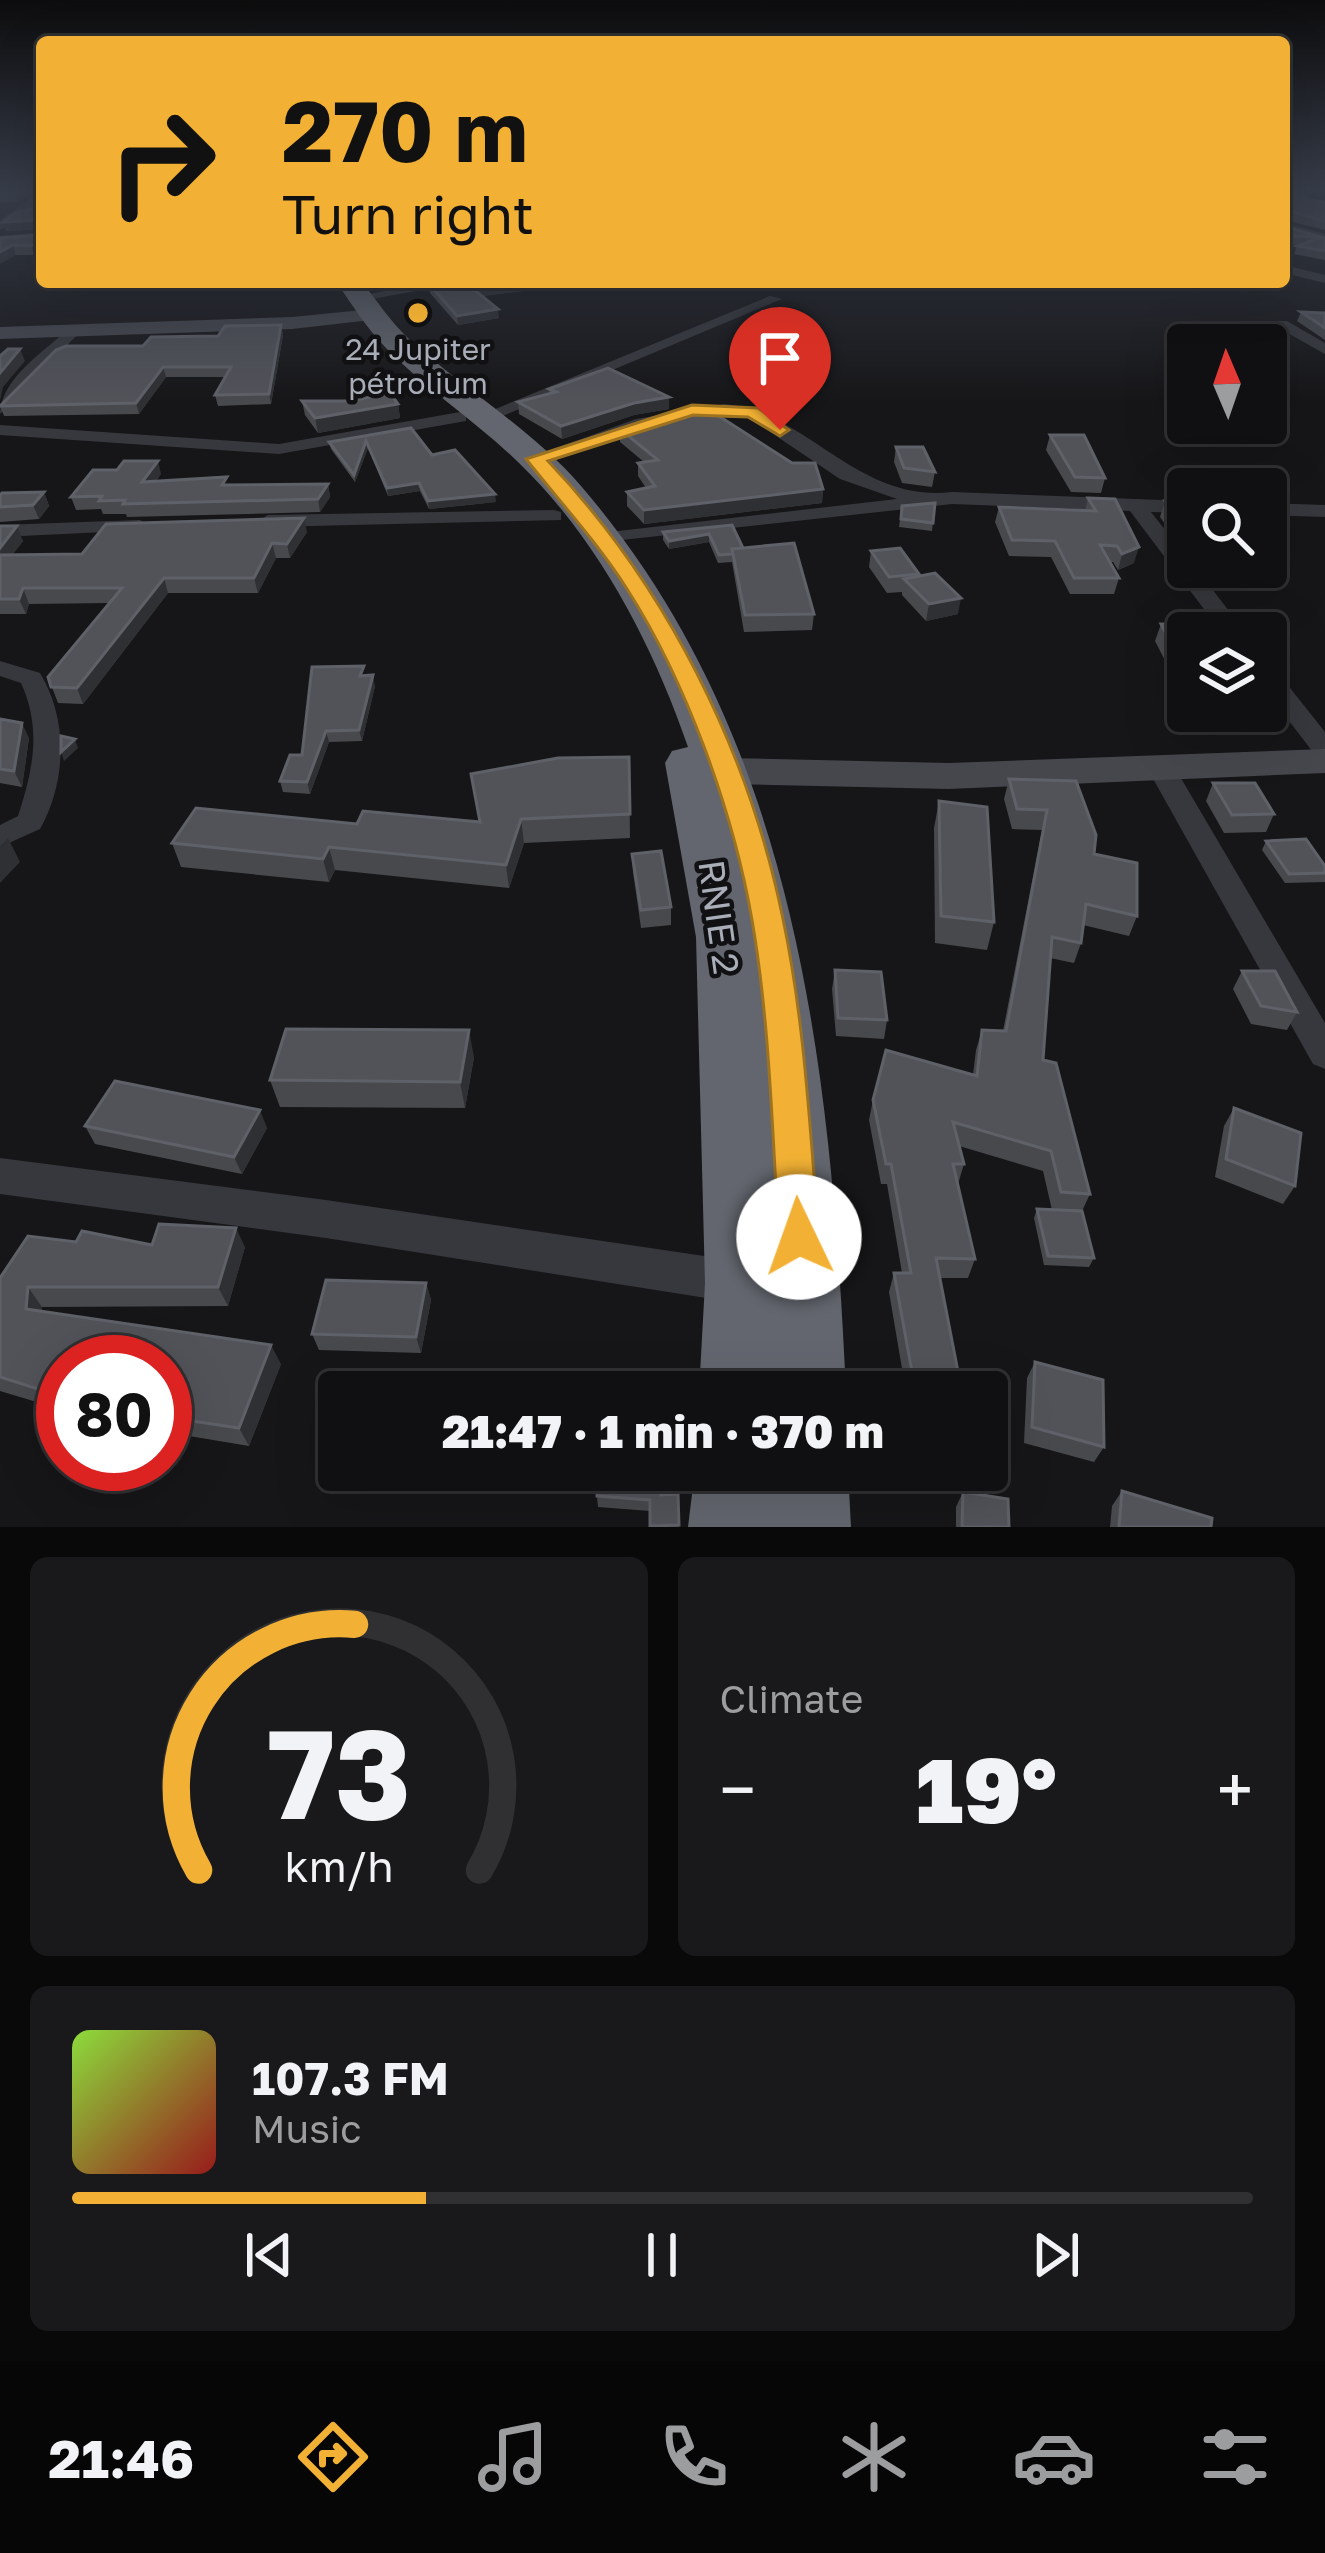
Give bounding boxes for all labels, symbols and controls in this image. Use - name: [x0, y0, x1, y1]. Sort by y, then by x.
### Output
- text: 270 m: [282, 80, 528, 180]
- icon: right: [84, 84, 240, 240]
- text: Turn right: [282, 181, 534, 246]
- marker: 24 Jupiter pétrolium: [405, 300, 431, 326]
- pin: [729, 307, 831, 430]
- north arrow: [1167, 324, 1287, 444]
- map controls: [1167, 324, 1287, 732]
- icon: arrive: [747, 325, 813, 391]
- place label: 24 Jupiter pétrolium: [345, 331, 491, 401]
- button: search: [1167, 468, 1287, 588]
- button: layers: [1167, 612, 1287, 732]
- street label: RNIE 2: [690, 857, 749, 977]
- position arrow: [736, 1174, 862, 1300]
- speed limit sign: 80: [36, 1335, 192, 1491]
- text: 21:47 · 1 min · 370 m: [442, 1404, 884, 1458]
- text: Climate: [720, 1675, 863, 1722]
- text: 73: [267, 1697, 411, 1846]
- text: 19°: [916, 1735, 1057, 1843]
- text: −: [720, 1749, 756, 1829]
- text: +: [1217, 1749, 1253, 1829]
- text: km/h: [284, 1839, 393, 1890]
- text: 107.3 FM: [252, 2051, 449, 2105]
- text: Music: [252, 2105, 362, 2152]
- icon: previous: [236, 2222, 302, 2288]
- icon: pause: [629, 2222, 695, 2288]
- icon: next: [1023, 2222, 1089, 2288]
- icon: directions: [291, 2415, 375, 2499]
- icon: music: [471, 2415, 555, 2499]
- icon: phone: [652, 2415, 736, 2499]
- icon: climate: [832, 2415, 916, 2499]
- icon: car: [1012, 2415, 1096, 2499]
- icon: filters: [1193, 2415, 1277, 2499]
- text: 21:46: [48, 2425, 194, 2490]

